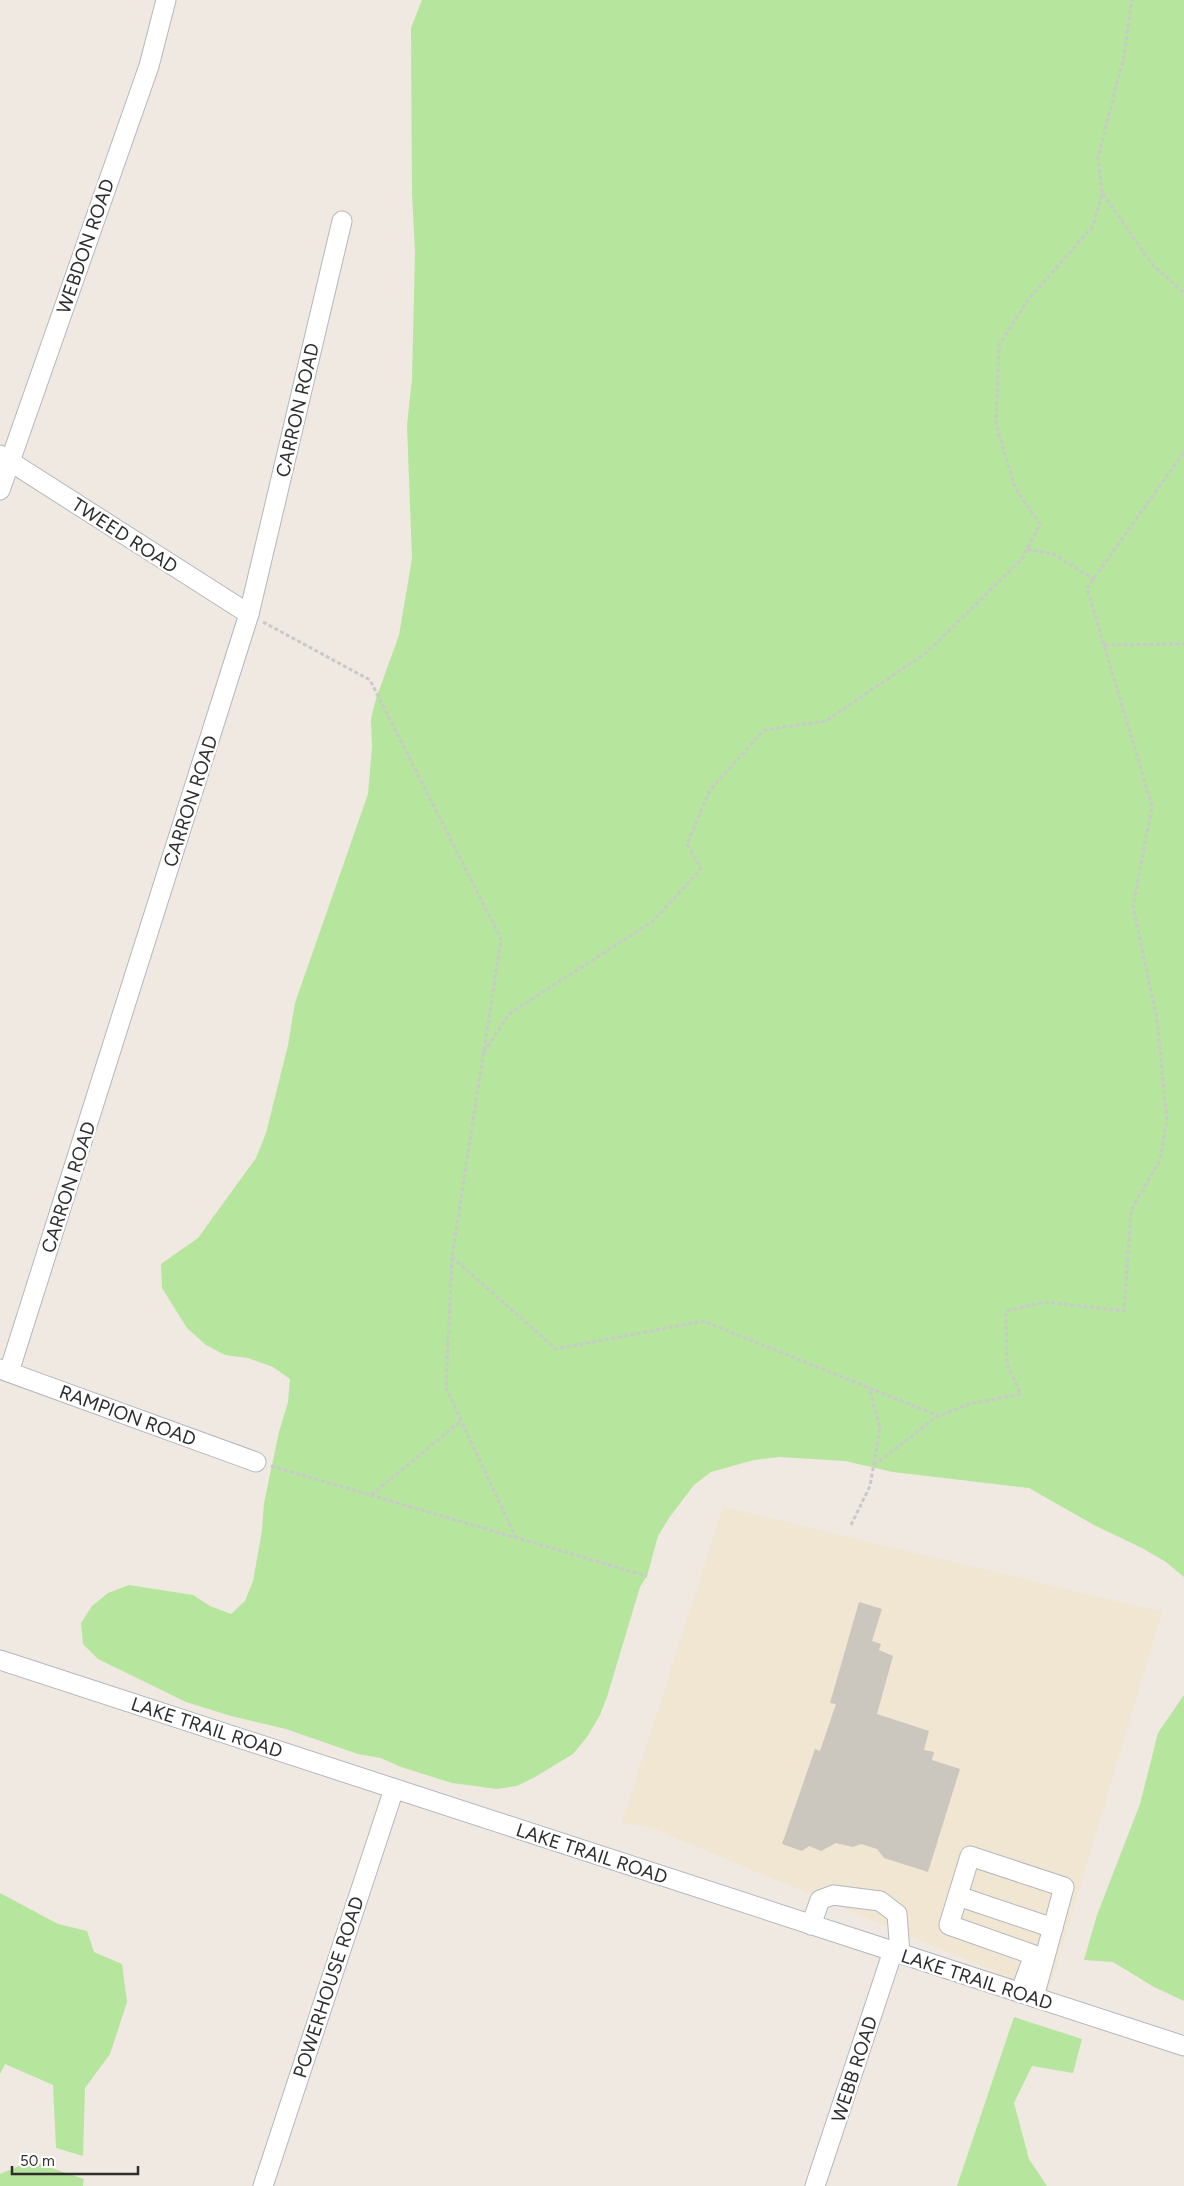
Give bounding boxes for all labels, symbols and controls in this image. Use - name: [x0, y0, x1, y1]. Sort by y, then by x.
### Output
- street label: WEBDON ROAD: [52, 176, 119, 317]
- street label: CARRON ROAD: [271, 341, 324, 479]
- street label: TWEED ROAD: [67, 493, 182, 578]
- street label: CARRON ROAD: [158, 732, 223, 870]
- street label: CARRON ROAD: [36, 1118, 101, 1256]
- street label: RAMPION ROAD: [56, 1380, 199, 1451]
- street label: LAKE TRAIL ROAD: [128, 1692, 285, 1763]
- street label: LAKE TRAIL ROAD: [513, 1818, 670, 1889]
- street label: POWERHOUSE ROAD: [288, 1893, 369, 2081]
- street label: LAKE TRAIL ROAD: [898, 1944, 1055, 2015]
- street label: WEBB ROAD: [827, 2013, 882, 2125]
- scale bar: [12, 2144, 139, 2176]
- text: 50 m: [20, 2152, 55, 2170]

